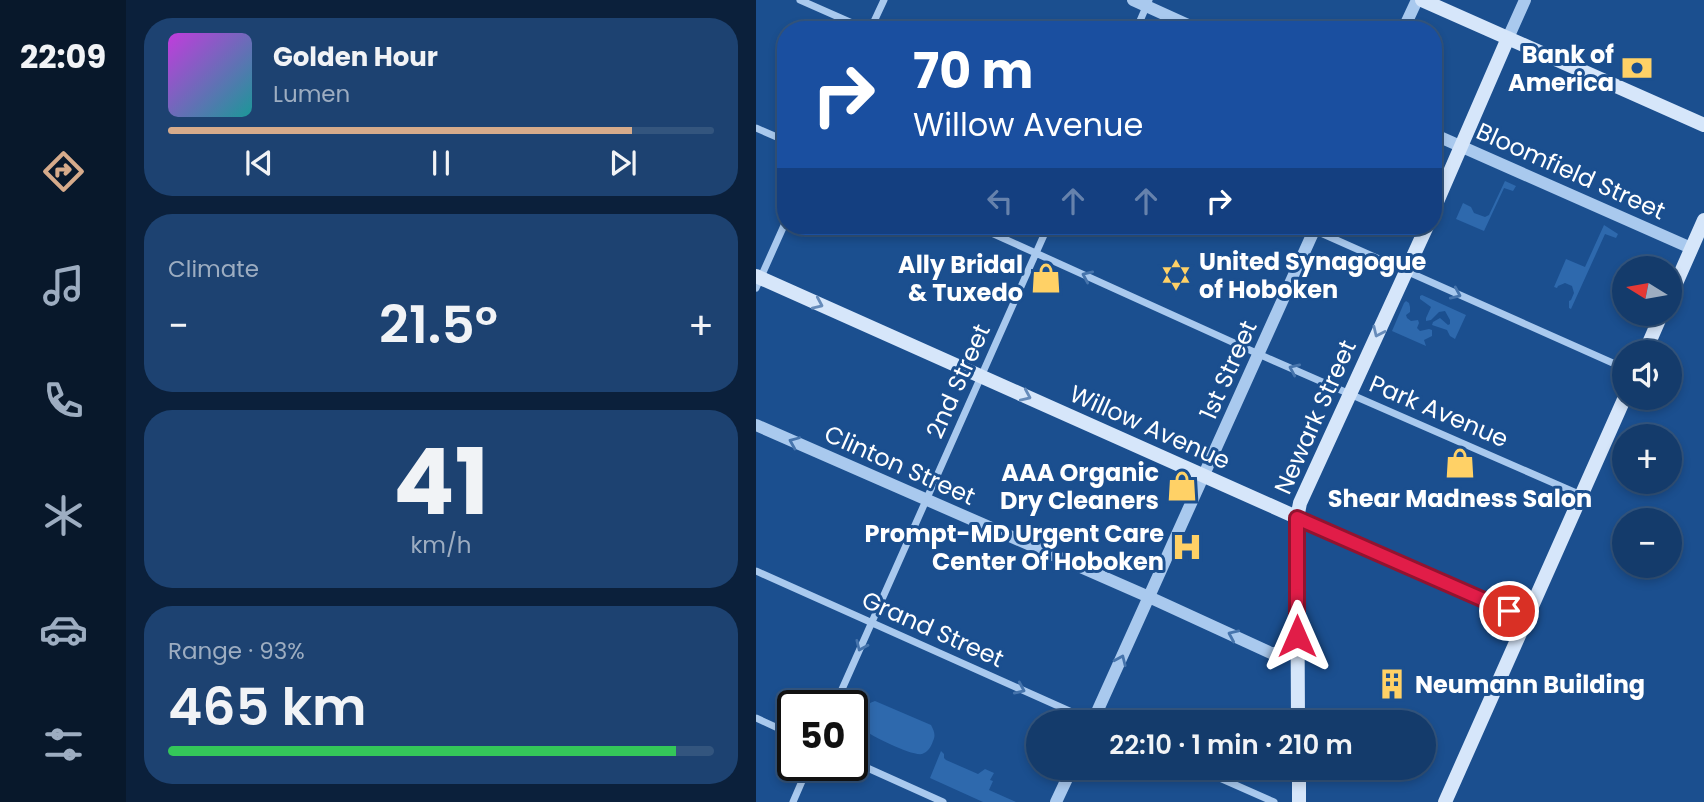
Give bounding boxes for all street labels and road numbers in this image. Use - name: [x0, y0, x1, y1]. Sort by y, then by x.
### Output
- street label: Bloomfield Street: [1471, 115, 1671, 227]
- street label: 1st Street: [1191, 315, 1265, 425]
- street label: 2nd Street: [918, 319, 998, 443]
- street label: Newark Street: [1266, 335, 1364, 499]
- street label: Park Avenue: [1364, 367, 1514, 455]
- street label: Willow Avenue: [1064, 377, 1236, 477]
- street label: Clinton Street: [819, 417, 981, 513]
- street label: Grand Street: [857, 583, 1009, 675]

